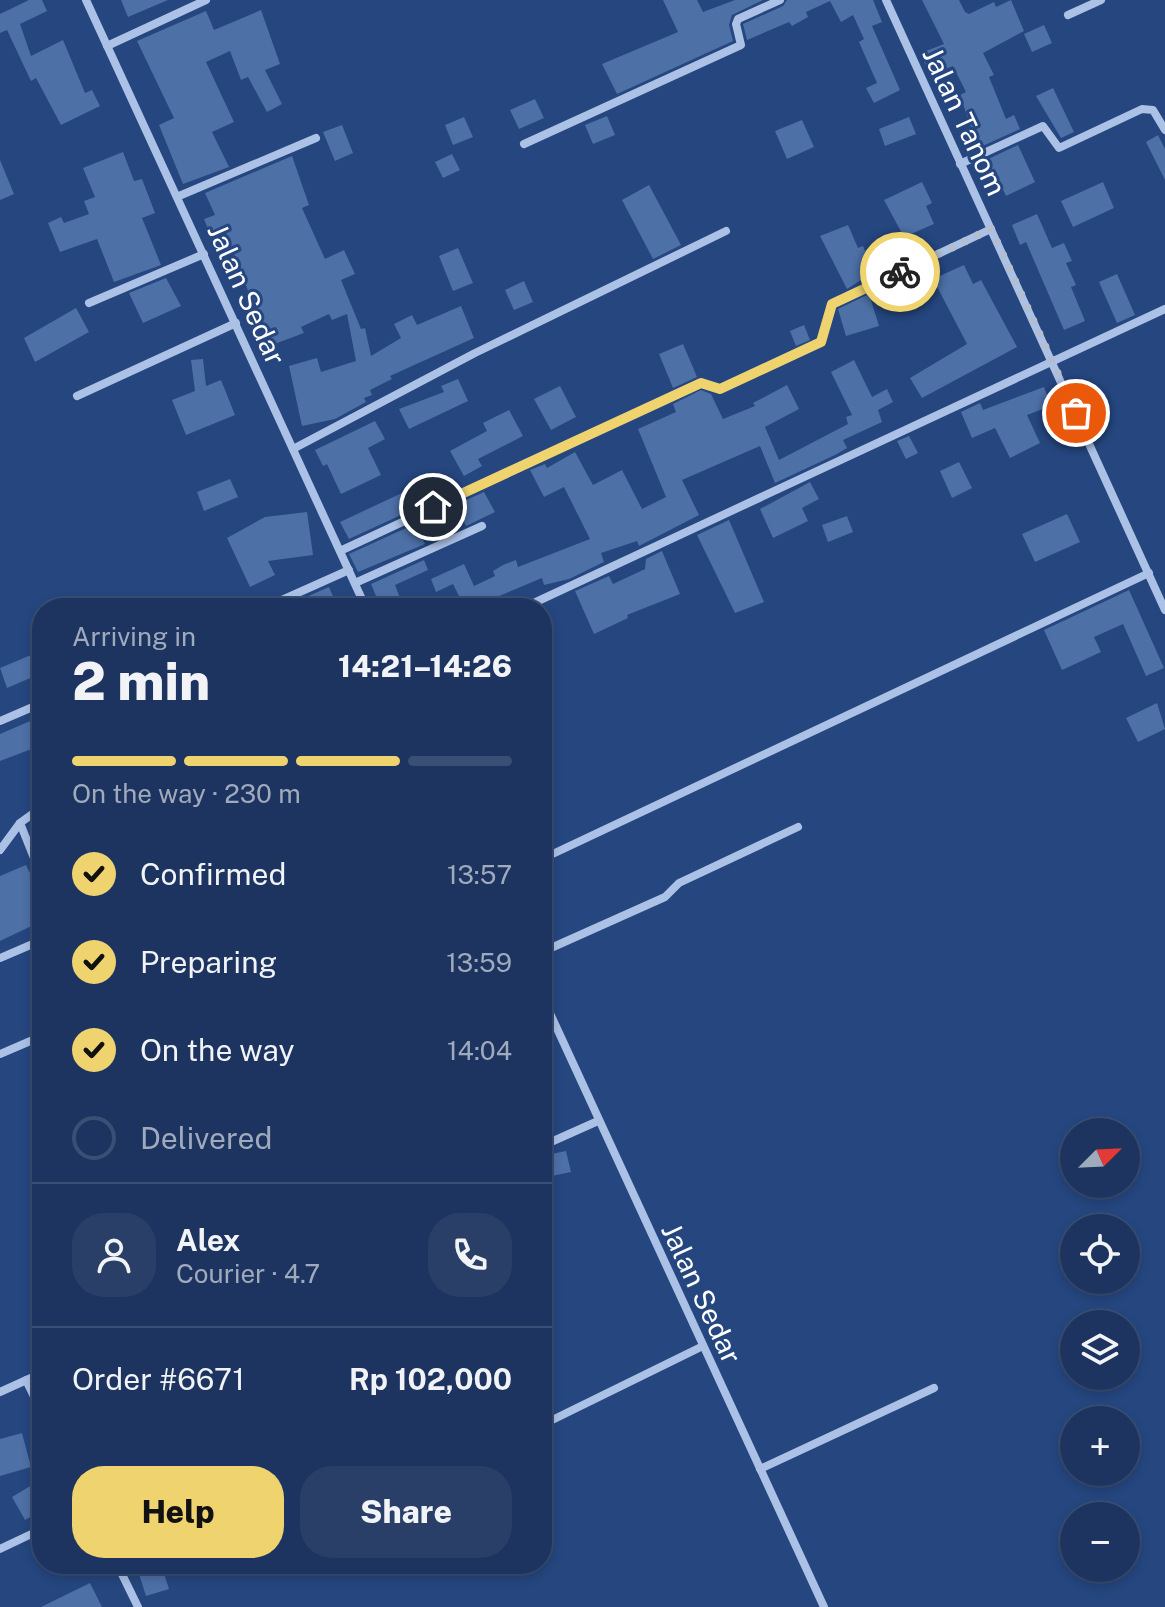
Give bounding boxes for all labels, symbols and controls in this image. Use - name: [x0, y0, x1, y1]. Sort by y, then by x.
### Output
- street label: Jalan Tanom: [916, 42, 1014, 200]
- street label: Jalan Sedar: [201, 218, 293, 370]
- courier: [860, 232, 940, 312]
- icon: bike: [878, 250, 922, 294]
- pin: [1042, 379, 1110, 447]
- icon: bag: [1054, 391, 1098, 435]
- pin: [399, 473, 467, 541]
- icon: home: [411, 485, 455, 529]
- text: Arriving in: [72, 621, 196, 652]
- text: 14:21–14:26: [338, 648, 512, 684]
- text: 2 min: [72, 651, 210, 712]
- text: On the way · 230 m: [72, 778, 301, 809]
- icon: check: [72, 852, 116, 896]
- text: Confirmed: [140, 856, 286, 892]
- text: 13:57: [447, 859, 512, 890]
- icon: check: [72, 940, 116, 984]
- text: Preparing: [140, 944, 277, 980]
- text: 13:59: [446, 947, 512, 978]
- icon: check: [72, 1028, 116, 1072]
- text: On the way: [140, 1032, 294, 1068]
- text: 14:04: [447, 1035, 512, 1066]
- north arrow: [1060, 1118, 1140, 1198]
- map controls: [1060, 1118, 1140, 1582]
- text: Delivered: [140, 1120, 272, 1156]
- button: person: [72, 1213, 156, 1297]
- button: phone: [428, 1213, 512, 1297]
- button: locate: [1060, 1214, 1140, 1294]
- street label: Jalan Sedar: [655, 1218, 749, 1368]
- text: Alex: [176, 1222, 240, 1258]
- text: Courier · 4.7: [176, 1258, 320, 1289]
- button: layers: [1060, 1310, 1140, 1390]
- text: Order #6671: [72, 1361, 245, 1397]
- text: Rp 102,000: [349, 1361, 512, 1397]
- button: +: [1060, 1406, 1140, 1486]
- button: Help: [72, 1466, 284, 1558]
- button: Share: [300, 1466, 512, 1558]
- button: −: [1060, 1502, 1140, 1582]

